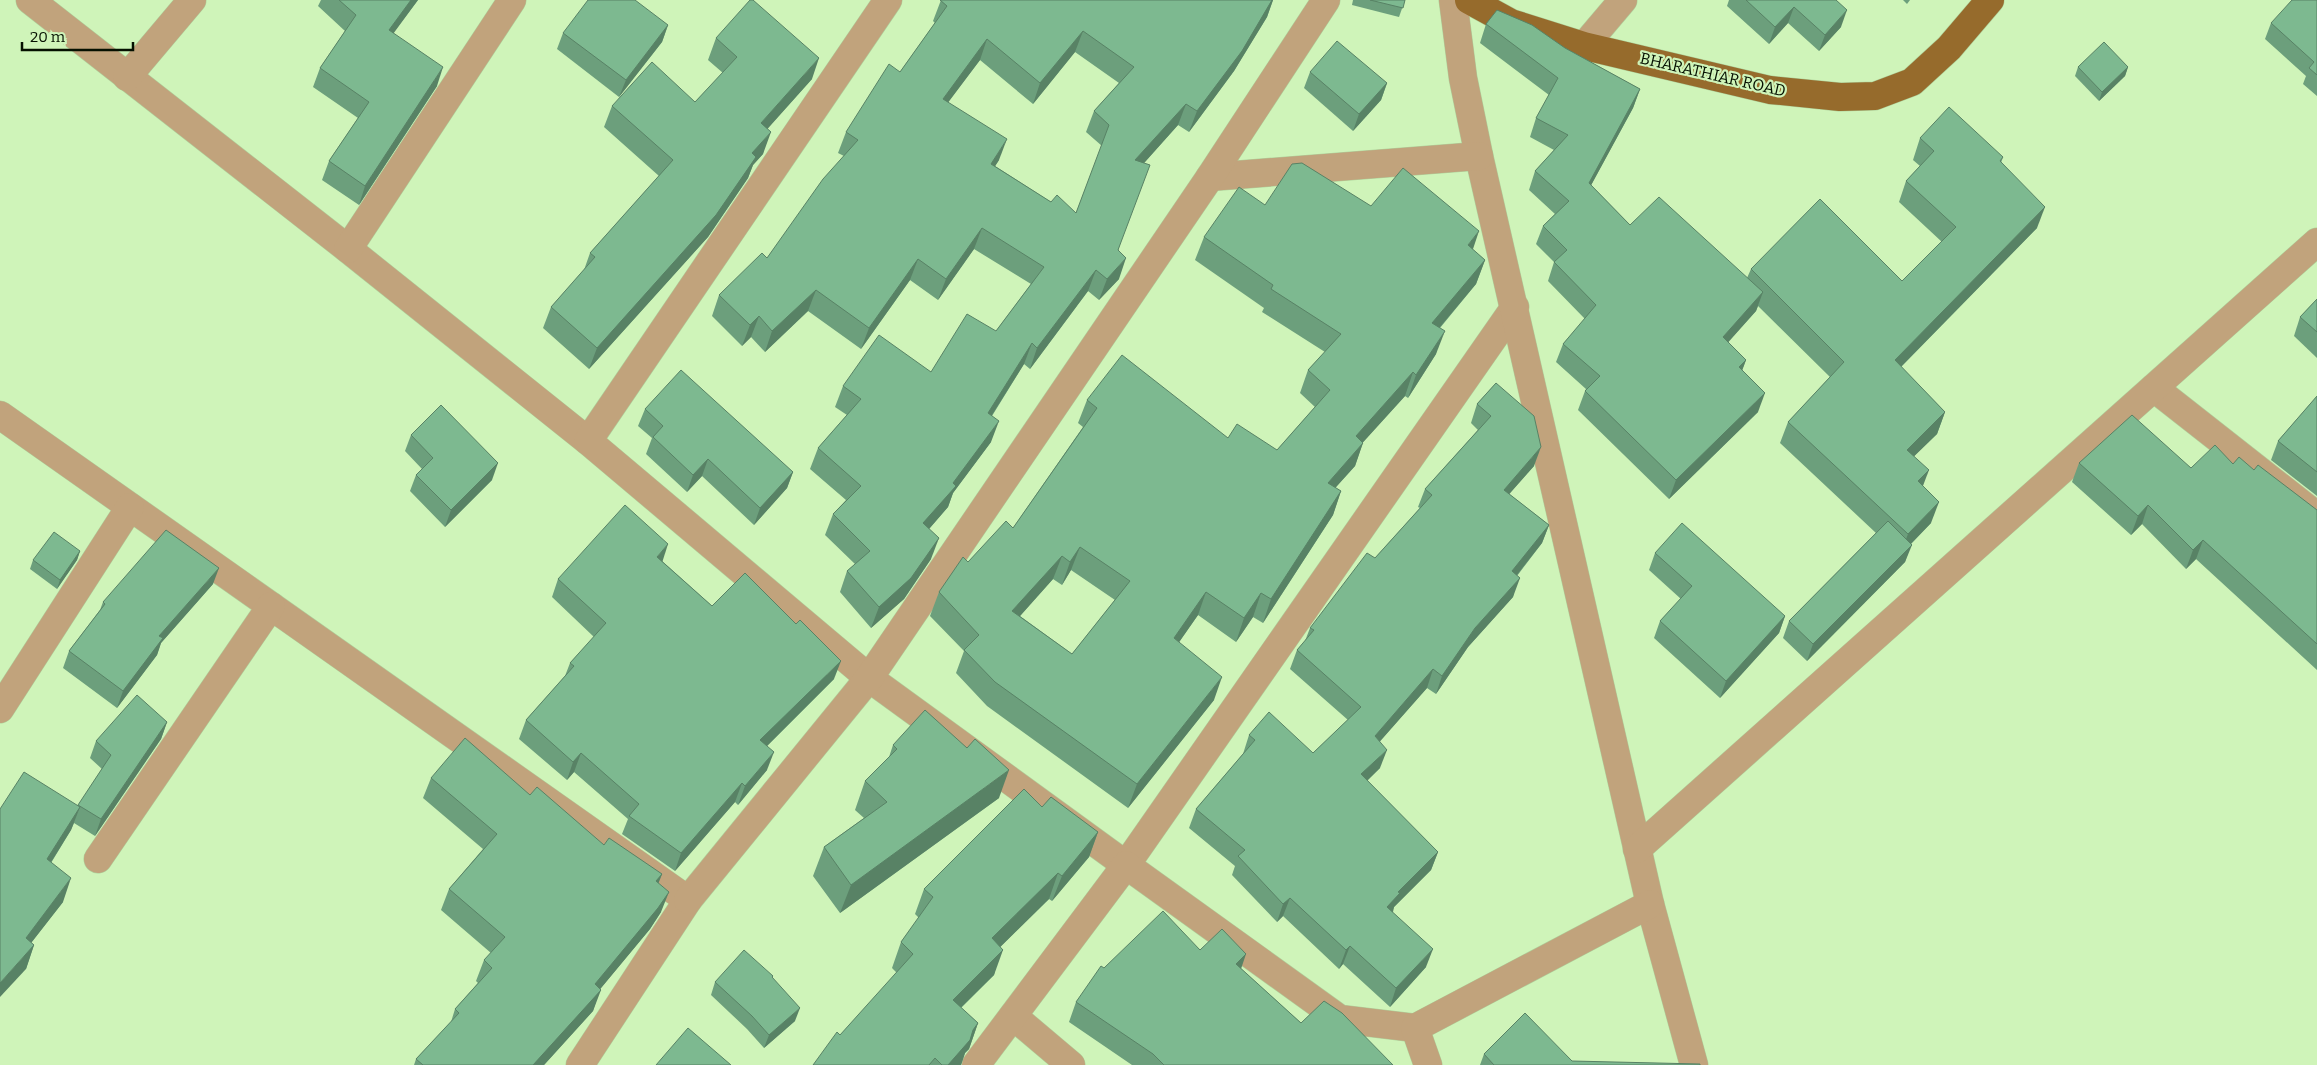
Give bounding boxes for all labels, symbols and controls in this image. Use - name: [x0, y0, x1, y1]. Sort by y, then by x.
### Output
- scale bar: [22, 20, 134, 52]
- text: 20 m: [30, 28, 66, 46]
- street label: BHARATHIAR ROAD: [1638, 48, 1788, 100]

